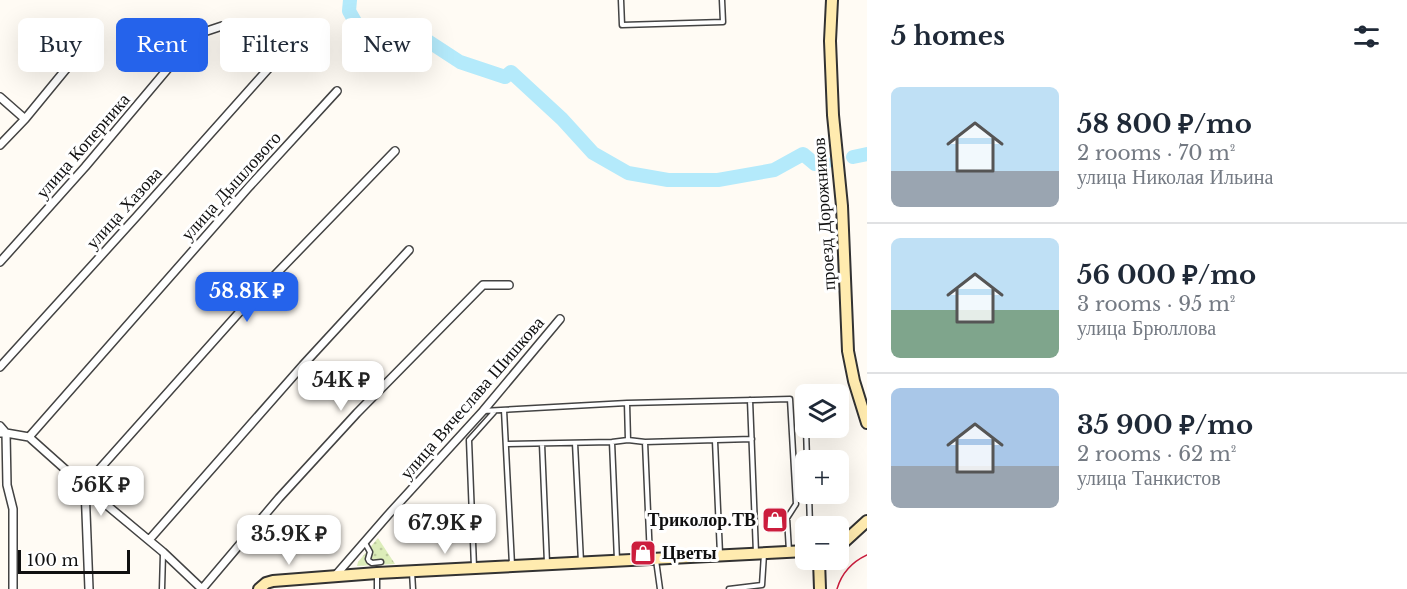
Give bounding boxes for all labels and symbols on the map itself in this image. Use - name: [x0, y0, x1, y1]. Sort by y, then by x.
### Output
- street label: улица Коперника: [31, 89, 135, 203]
- street label: улица Дышлового: [176, 127, 286, 245]
- street label: проезд Дорожников: [808, 137, 840, 291]
- street label: улица Хазова: [81, 162, 167, 254]
- pin: 58.8K ₽: [192, 272, 302, 323]
- street label: улица Вячеслава Шишкова: [395, 312, 549, 484]
- pin: 54K ₽: [299, 361, 383, 412]
- pin: 56K ₽: [59, 466, 143, 517]
- pin: 67.9K ₽: [390, 504, 500, 555]
- shop icon: Триколор.ТВ: [760, 505, 790, 535]
- place label: Триколор.ТВ: [648, 509, 756, 531]
- pin: 35.9K ₽: [234, 515, 344, 566]
- shop icon: Цветы: [628, 538, 658, 568]
- place label: Цветы: [662, 542, 717, 564]
- scale bar: [18, 547, 130, 574]

